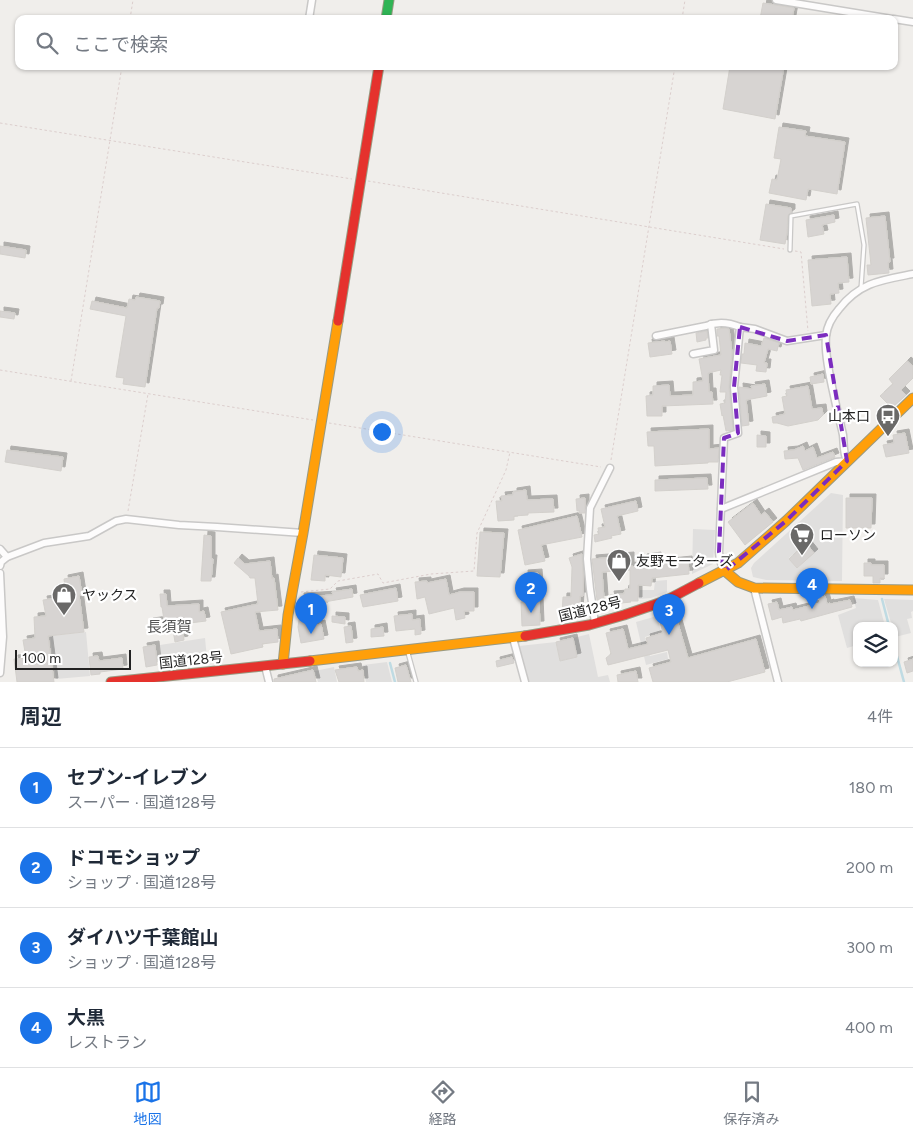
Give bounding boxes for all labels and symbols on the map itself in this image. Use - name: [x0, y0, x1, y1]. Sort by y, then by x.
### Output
- bus stop icon: 山本口: [875, 403, 901, 437]
- place label: 山本口: [828, 408, 870, 425]
- your location: [369, 419, 395, 445]
- supermarket icon: ローソン: [789, 522, 815, 556]
- place label: ローソン: [820, 527, 876, 544]
- shop icon: 友野モーターズ: [606, 548, 632, 582]
- place label: 友野モーターズ: [636, 553, 733, 570]
- pin: 4: [796, 568, 828, 609]
- pin: 2: [515, 572, 547, 613]
- shop icon: ヤックス: [51, 582, 77, 616]
- place label: ヤックス: [82, 587, 138, 604]
- pin: 1: [295, 593, 327, 634]
- street label: 国道128号: [557, 593, 623, 626]
- pin: 3: [653, 594, 685, 635]
- district label: 長須賀: [146, 618, 192, 636]
- scale bar: [15, 647, 131, 670]
- street label: 国道128号: [158, 649, 224, 672]

